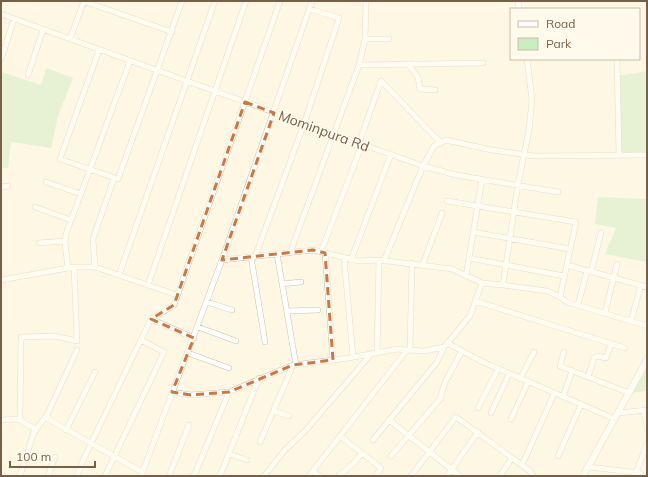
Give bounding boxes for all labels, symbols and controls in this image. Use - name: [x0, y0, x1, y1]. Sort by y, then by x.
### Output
- legend: [510, 8, 640, 60]
- text: Road: [546, 16, 575, 31]
- text: Park: [546, 36, 572, 51]
- street label: Mominpura Rd: [276, 106, 372, 156]
- scale bar: [10, 443, 95, 469]
- text: 100 m: [16, 449, 51, 464]

